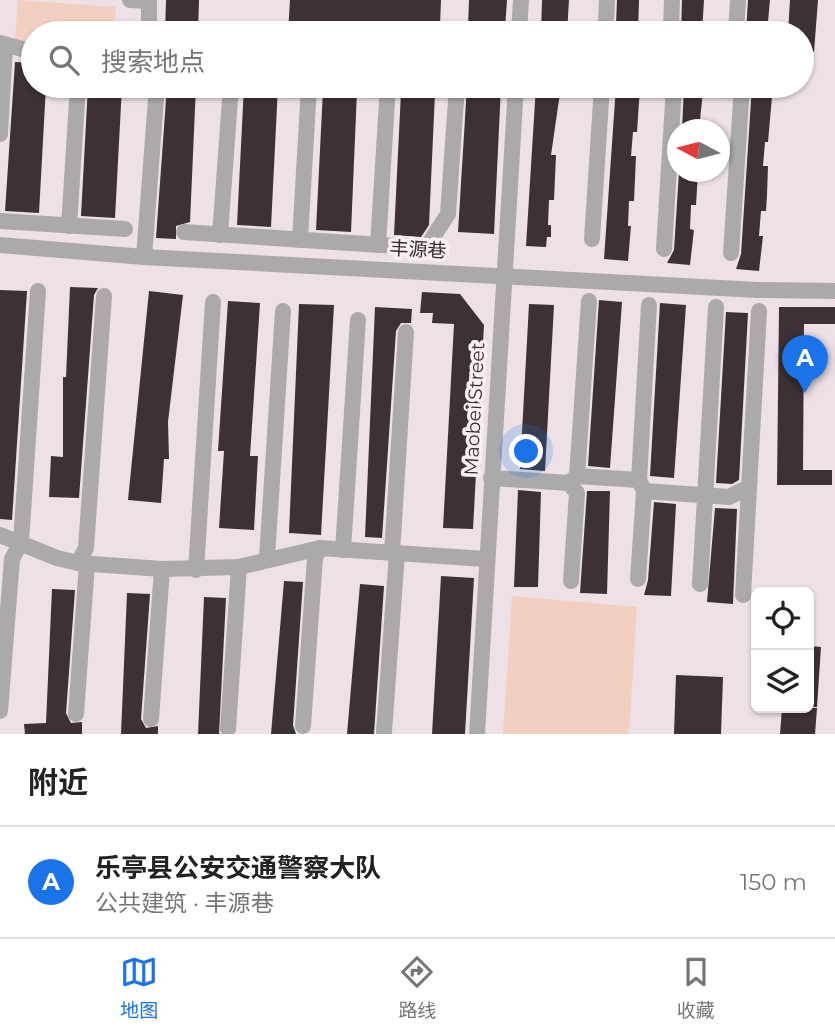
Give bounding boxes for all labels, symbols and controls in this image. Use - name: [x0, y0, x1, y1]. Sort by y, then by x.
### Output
- search box: [21, 21, 814, 98]
- icon: search: [45, 41, 83, 79]
- text: 搜索地点: [101, 46, 205, 78]
- north arrow: [667, 119, 730, 182]
- street label: 丰源巷: [389, 237, 447, 262]
- pin: A: [782, 335, 828, 393]
- street label: Maobei Street: [460, 342, 489, 476]
- your location: [509, 434, 543, 468]
- map controls: [751, 587, 814, 713]
- button: locate: [751, 587, 814, 650]
- button: layers: [751, 650, 814, 713]
- text: 附近: [28, 764, 88, 801]
- text: 乐亭县公安交通警察大队: [95, 852, 381, 884]
- text: A: [42, 868, 60, 896]
- text: 150 m: [740, 868, 807, 896]
- text: 公共建筑 · 丰源巷: [95, 889, 274, 917]
- tab: 地图: [120, 953, 158, 1022]
- tab: 路线: [398, 953, 437, 1022]
- tab: 收藏: [677, 953, 715, 1022]

